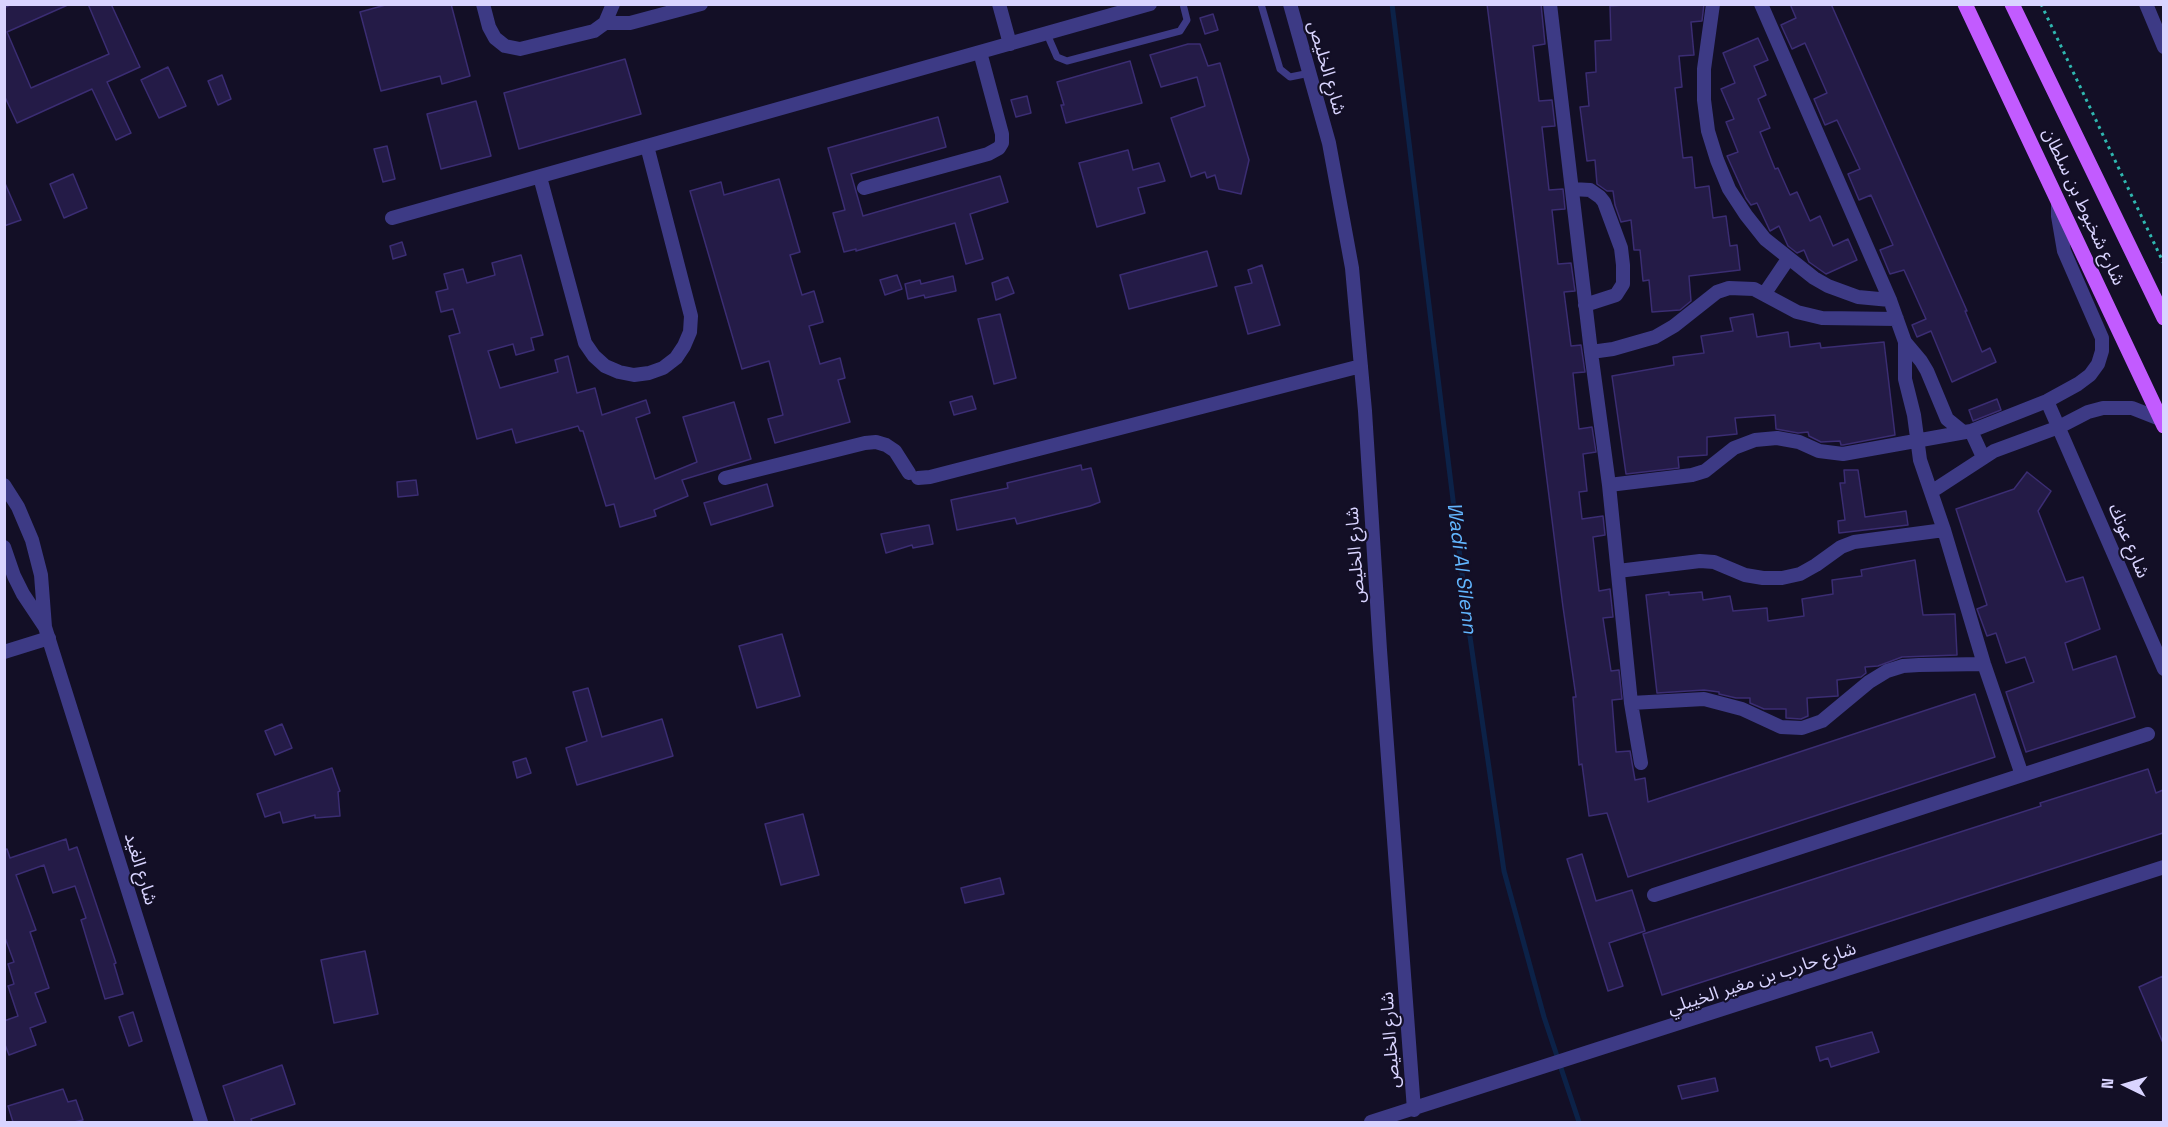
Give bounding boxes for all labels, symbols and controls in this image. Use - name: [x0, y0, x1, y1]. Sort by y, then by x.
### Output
- street label: شارع الخليص: [1302, 19, 1350, 117]
- street label: شارع شخبوط بن سلطان: [2037, 125, 2129, 289]
- water label: Wadi Al Silenn: [1441, 501, 1481, 635]
- street label: شارع عونك: [2103, 501, 2153, 581]
- street label: شارع الخليص: [1342, 506, 1370, 604]
- street label: شارع الغيد: [119, 830, 161, 908]
- street label: شارع حارب بن مغير الخييلي: [1665, 938, 1859, 1020]
- street label: شارع الخليص: [1377, 991, 1405, 1089]
- north arrow: [2096, 1055, 2156, 1115]
- text: N: [2097, 1077, 2118, 1090]

